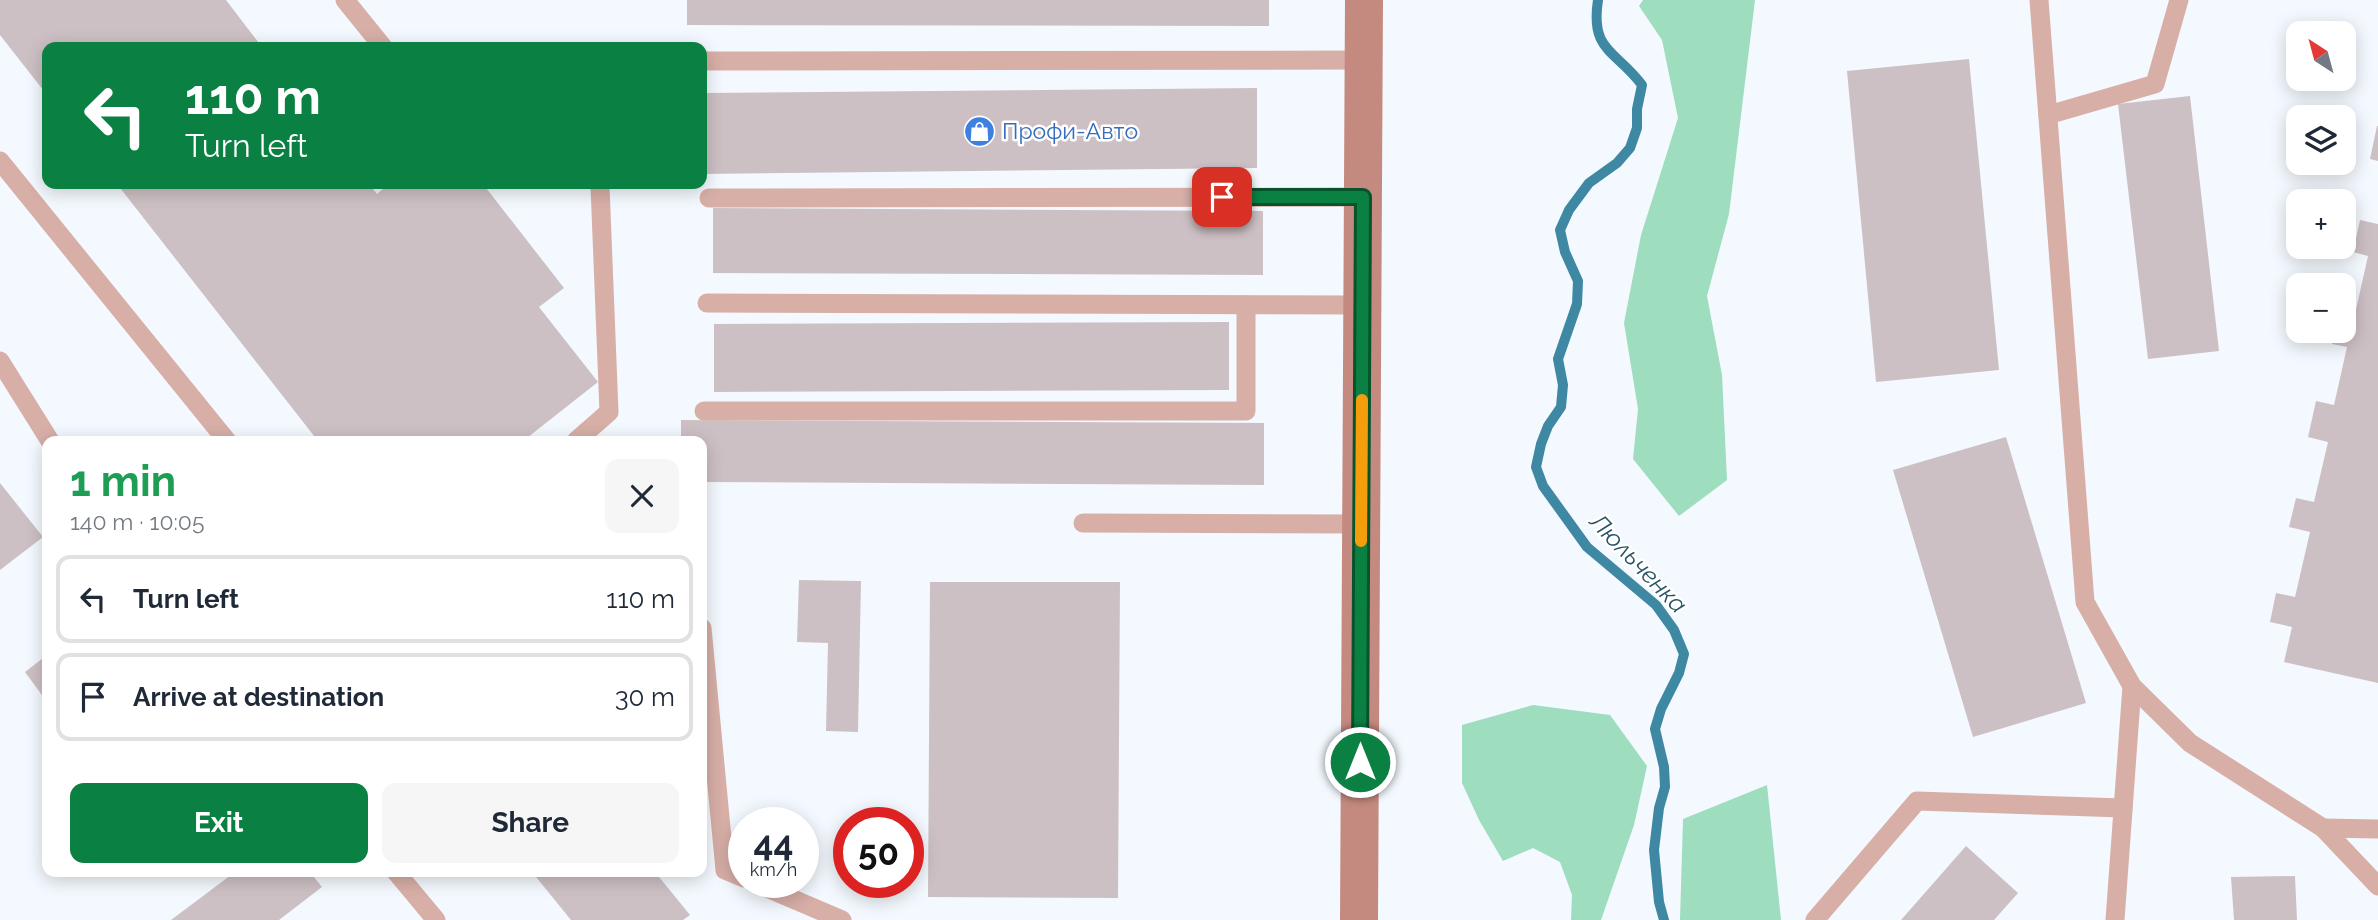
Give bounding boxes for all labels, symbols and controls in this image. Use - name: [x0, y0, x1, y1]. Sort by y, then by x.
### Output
- north arrow: [2286, 21, 2356, 91]
- map controls: [2286, 21, 2356, 343]
- text: 110 m: [185, 68, 321, 125]
- icon: left: [70, 70, 161, 161]
- button: layers: [2286, 105, 2356, 175]
- shop icon: Профи-Авто: [962, 114, 996, 148]
- place label: Профи-Авто: [1002, 117, 1138, 144]
- text: Turn left: [185, 127, 307, 164]
- pin: [1192, 167, 1252, 227]
- icon: arrive: [1203, 178, 1241, 216]
- button: +: [2286, 189, 2356, 259]
- button: −: [2286, 273, 2356, 343]
- text: 1 min: [70, 457, 176, 506]
- button: close: [605, 459, 679, 533]
- water label: Люльченка: [1583, 506, 1693, 619]
- text: 140 m · 10:05: [70, 508, 204, 535]
- icon: left: [74, 580, 112, 618]
- text: Turn left: [133, 584, 239, 614]
- text: 110 m: [606, 584, 675, 614]
- icon: arrive: [74, 678, 112, 716]
- text: Arrive at destination: [133, 682, 384, 712]
- text: 30 m: [615, 682, 675, 712]
- position arrow: [1323, 725, 1397, 799]
- button: Exit: [70, 783, 368, 863]
- button: Share: [382, 783, 679, 863]
- speed limit sign: 50: [833, 807, 924, 898]
- text: 44: [754, 823, 793, 864]
- text: km/h: [750, 859, 797, 880]

